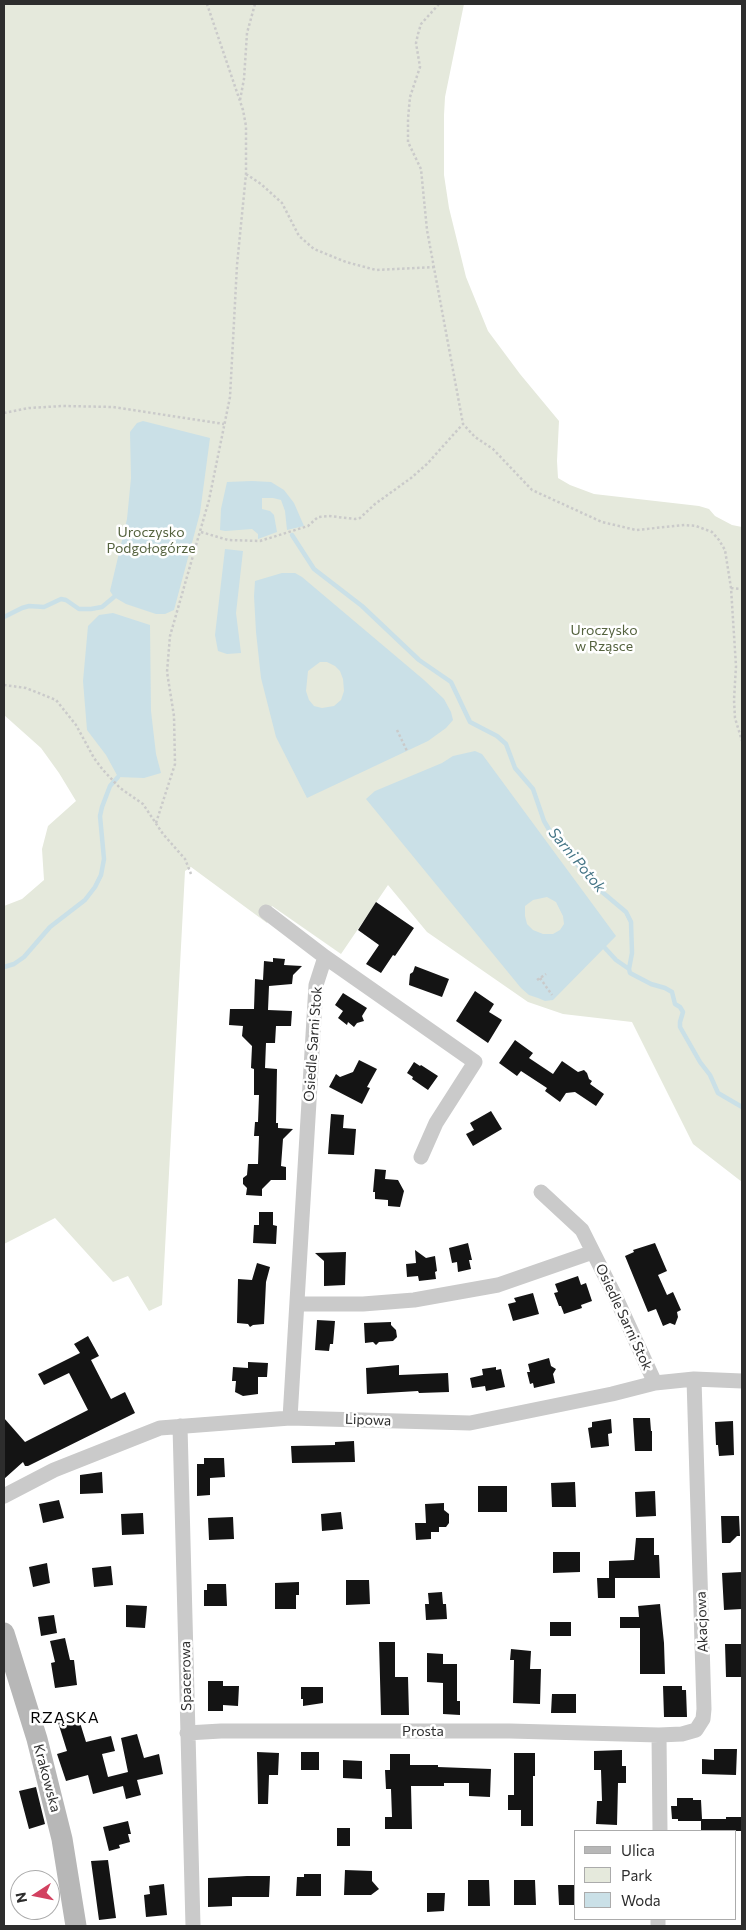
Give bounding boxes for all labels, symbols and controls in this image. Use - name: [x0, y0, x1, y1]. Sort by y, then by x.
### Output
- park label: Uroczysko Podgołogórze: [106, 524, 196, 556]
- park label: Uroczysko w Rząsce: [571, 622, 637, 654]
- water label: Sarni Potok: [545, 824, 609, 896]
- street label: Osiedle Sarni Stok: [301, 986, 325, 1102]
- street label: Osiedle Sarni Stok: [592, 1261, 656, 1373]
- street label: Lipowa: [345, 1411, 391, 1429]
- street label: Akacjowa: [693, 1591, 711, 1653]
- street label: Spacerowa: [177, 1641, 195, 1711]
- district label: RZĄSKA: [29, 1708, 101, 1728]
- street label: Prosta: [402, 1723, 444, 1739]
- street label: Krakowska: [30, 1742, 64, 1814]
- legend: [574, 1830, 736, 1920]
- text: Ulica: [621, 1841, 655, 1859]
- text: Park: [621, 1866, 652, 1884]
- north arrow: [10, 1870, 60, 1920]
- text: N: [11, 1891, 30, 1905]
- text: Woda: [621, 1891, 661, 1909]

